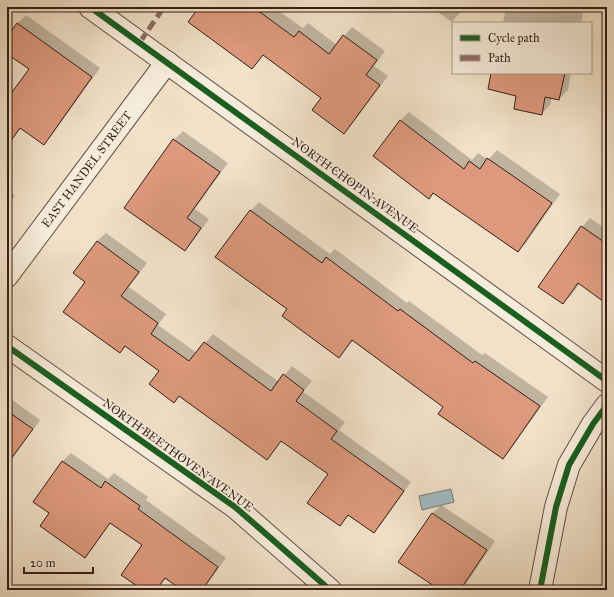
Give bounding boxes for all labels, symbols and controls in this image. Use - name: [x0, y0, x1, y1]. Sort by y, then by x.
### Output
- legend: [452, 22, 592, 74]
- text: Cycle path: [488, 31, 540, 45]
- text: Path: [488, 51, 511, 65]
- street label: EAST HANDEL STREET: [39, 109, 135, 230]
- street label: NORTH CHOPIN AVENUE: [289, 134, 421, 236]
- street label: NORTH BEETHOVEN AVENUE: [100, 396, 256, 515]
- scale bar: [24, 549, 93, 575]
- text: 20 m: [30, 556, 56, 570]

